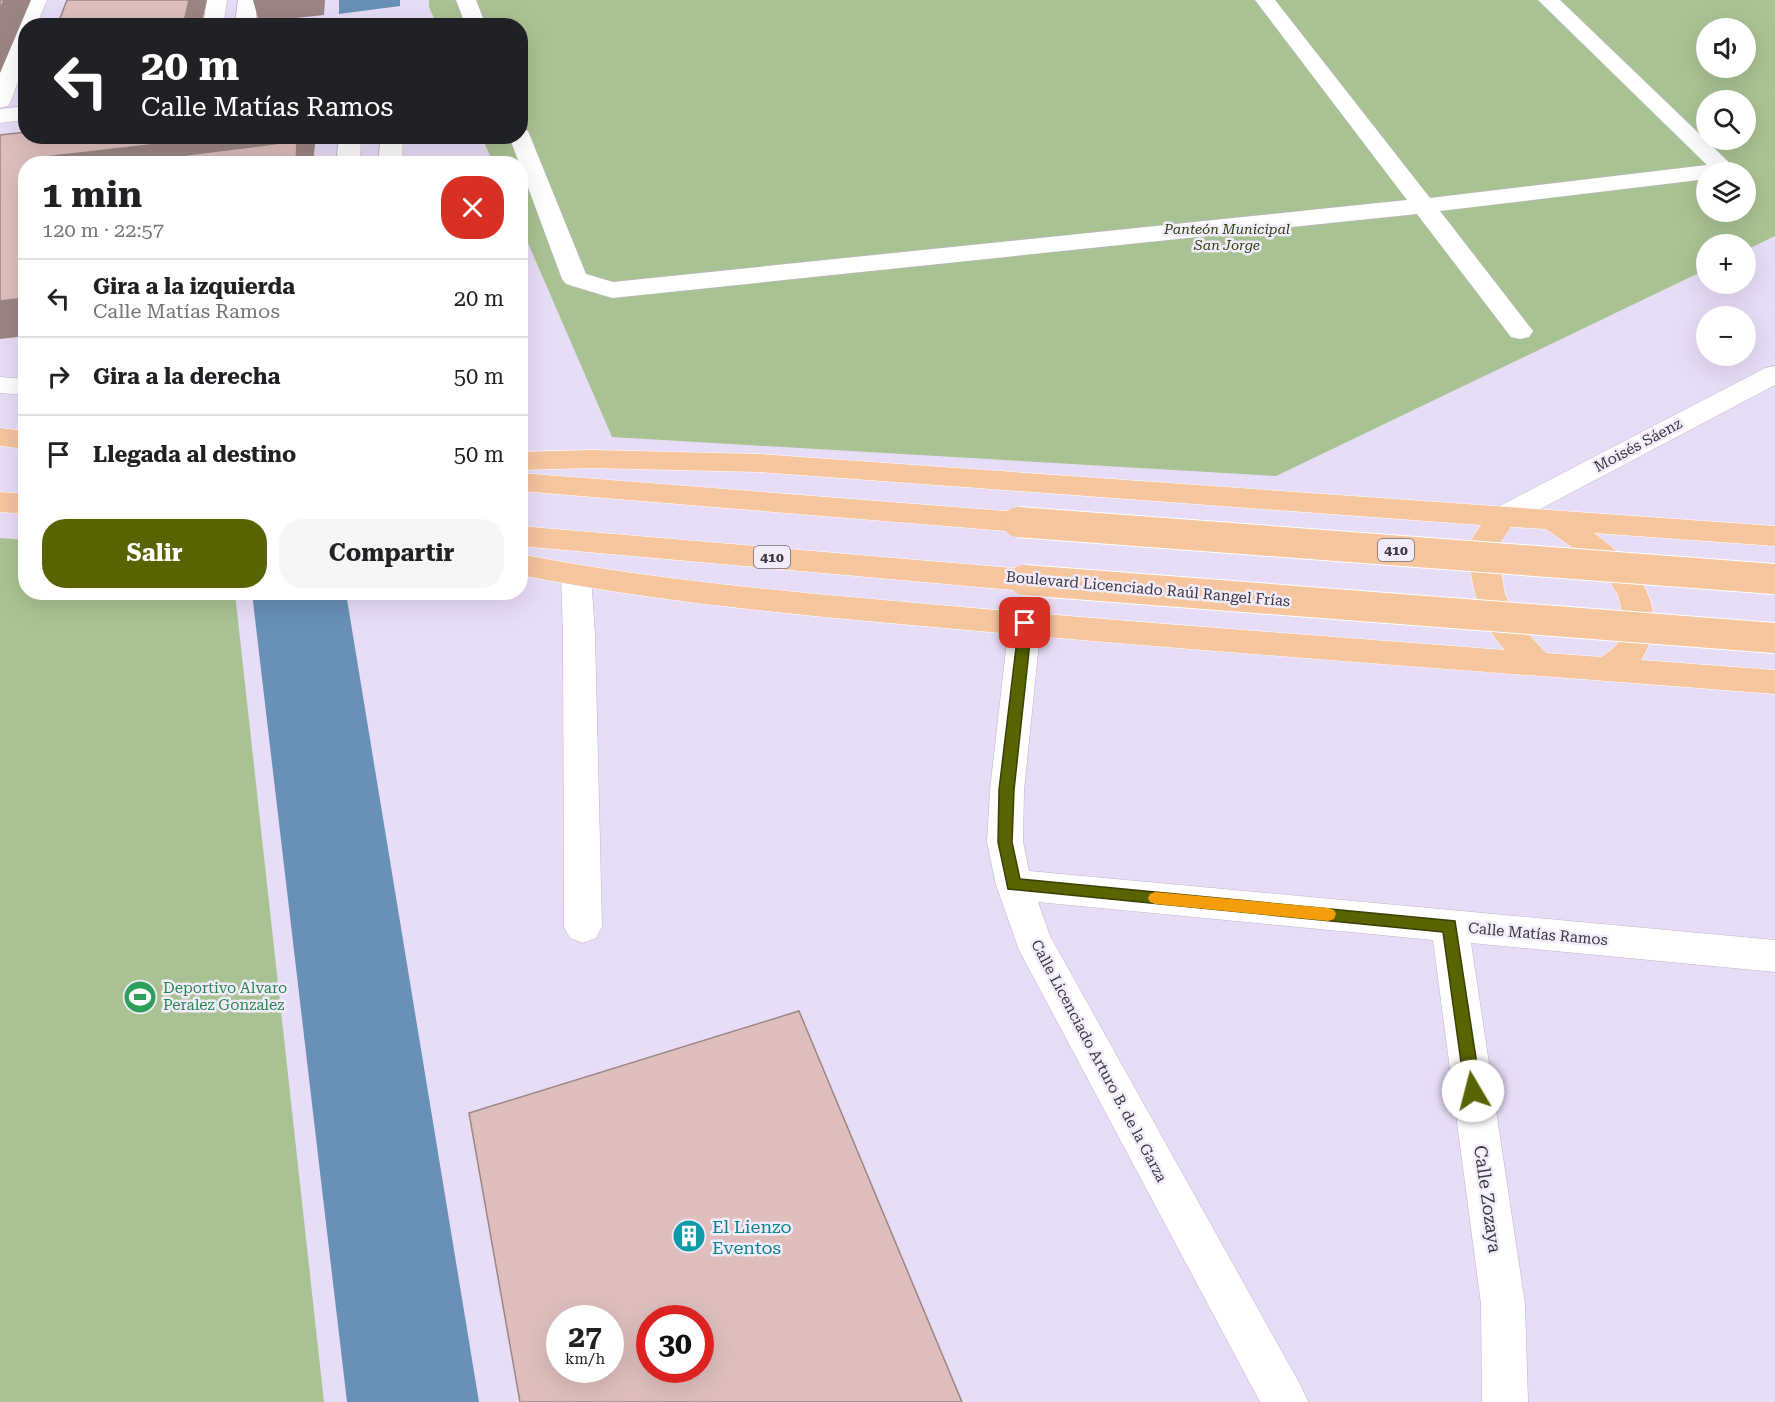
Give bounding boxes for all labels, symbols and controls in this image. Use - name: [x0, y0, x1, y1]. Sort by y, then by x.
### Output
- map controls: [1696, 18, 1756, 366]
- button: sound: [1696, 18, 1756, 78]
- text: 20 m: [141, 41, 239, 90]
- icon: left: [42, 42, 120, 120]
- button: search: [1696, 90, 1756, 150]
- text: Calle Matías Ramos: [141, 91, 393, 123]
- button: layers: [1696, 162, 1756, 222]
- text: 1 min: [42, 174, 142, 216]
- button: close: [441, 176, 504, 239]
- text: 120 m · 22:57: [42, 218, 164, 242]
- park label: Panteón Municipal San Jorge: [1163, 221, 1290, 253]
- button: +: [1696, 234, 1756, 294]
- text: Gira a la izquierda: [93, 274, 295, 299]
- icon: left: [42, 282, 75, 315]
- text: 20 m: [454, 286, 504, 311]
- text: Calle Matías Ramos: [93, 299, 280, 323]
- button: −: [1696, 306, 1756, 366]
- icon: right: [42, 360, 75, 393]
- text: Gira a la derecha: [93, 364, 280, 389]
- text: 50 m: [454, 364, 504, 389]
- street label: Moisés Sáenz: [1591, 414, 1685, 476]
- icon: arrive: [42, 438, 75, 471]
- text: Llegada al destino: [93, 442, 296, 467]
- text: 50 m: [454, 442, 504, 467]
- button: Salir: [42, 519, 267, 588]
- button: Compartir: [279, 519, 504, 588]
- road number: 410: [1378, 539, 1414, 561]
- road number: 410: [754, 546, 790, 568]
- street label: Boulevard Licenciado Raúl Rangel Frías: [1005, 568, 1291, 610]
- pin: [999, 597, 1050, 648]
- icon: arrive: [1008, 606, 1041, 639]
- street label: Calle Matías Ramos: [1467, 919, 1609, 949]
- street label: Calle Licenciado Arturo B. de la Garza: [1027, 937, 1171, 1185]
- sports icon: Deportivo Alvaro Peralez Gonzalez: [122, 979, 158, 1015]
- place label: Deportivo Alvaro Peralez Gonzalez: [163, 979, 287, 1014]
- position arrow: [1441, 1059, 1505, 1123]
- street label: Calle Zozaya: [1470, 1144, 1506, 1254]
- place label: El Lienzo Eventos: [712, 1216, 792, 1258]
- building icon: El Lienzo Eventos: [671, 1218, 707, 1254]
- speed limit sign: 30: [636, 1305, 714, 1383]
- text: 27: [568, 1319, 602, 1354]
- text: km/h: [565, 1350, 605, 1368]

